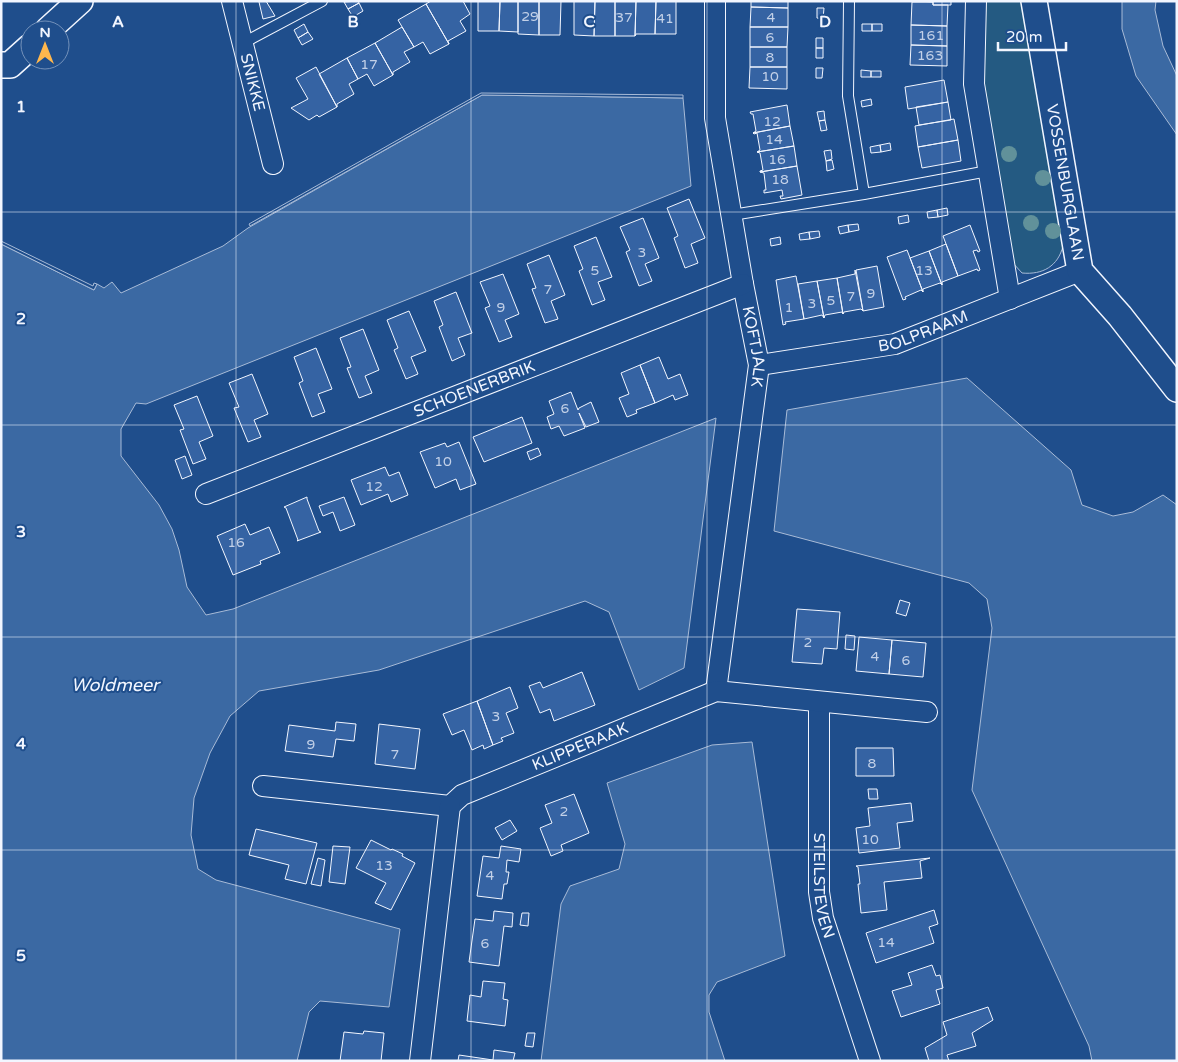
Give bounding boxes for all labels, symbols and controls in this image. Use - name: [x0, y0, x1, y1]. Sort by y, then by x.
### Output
- house number: 29: [521, 8, 539, 25]
- house number: 37: [615, 9, 633, 26]
- house number: 4: [767, 9, 776, 26]
- house number: 41: [656, 10, 674, 27]
- text: A: [112, 12, 124, 32]
- text: B: [347, 12, 359, 32]
- text: C: [583, 12, 595, 32]
- text: D: [819, 12, 831, 32]
- north arrow: [20, 20, 70, 70]
- scale bar: [998, 20, 1066, 52]
- text: N: [39, 24, 51, 41]
- house number: 161: [918, 27, 944, 44]
- text: 20 m: [1006, 28, 1043, 46]
- house number: 6: [766, 29, 775, 46]
- house number: 163: [917, 47, 943, 64]
- house number: 8: [766, 49, 775, 66]
- street label: SNIKKE: [236, 51, 269, 113]
- house number: 17: [360, 56, 378, 73]
- house number: 10: [761, 68, 779, 85]
- text: 1: [16, 97, 26, 117]
- street label: VOSSENBURGLAAN: [1042, 102, 1088, 262]
- house number: 12: [763, 113, 781, 130]
- house number: 14: [765, 131, 783, 148]
- house number: 16: [768, 151, 786, 168]
- house number: 18: [771, 171, 789, 188]
- house number: 3: [638, 244, 646, 261]
- house number: 5: [591, 262, 599, 279]
- house number: 13: [915, 262, 933, 279]
- house number: 7: [544, 281, 552, 298]
- house number: 9: [867, 285, 875, 302]
- house number: 7: [847, 288, 855, 305]
- house number: 5: [827, 292, 835, 309]
- house number: 3: [808, 295, 816, 312]
- house number: 9: [497, 299, 505, 316]
- house number: 1: [785, 299, 793, 316]
- street label: KOFTJALK: [738, 304, 769, 389]
- street label: BOLPRAAM: [877, 306, 971, 356]
- text: 2: [16, 309, 26, 329]
- street label: SCHOENERBRIK: [411, 356, 538, 422]
- house number: 6: [561, 400, 570, 417]
- house number: 10: [434, 453, 452, 470]
- house number: 12: [365, 478, 383, 495]
- text: 3: [16, 522, 26, 542]
- house number: 16: [227, 534, 245, 551]
- house number: 2: [804, 634, 812, 651]
- house number: 4: [871, 648, 880, 665]
- house number: 6: [902, 652, 911, 669]
- water label: Woldmeer: [71, 674, 161, 696]
- house number: 3: [492, 708, 500, 725]
- street label: KLIPPERAAK: [529, 718, 631, 775]
- text: 4: [16, 734, 26, 754]
- house number: 9: [307, 736, 315, 753]
- house number: 7: [391, 746, 399, 763]
- house number: 8: [868, 755, 877, 772]
- house number: 2: [560, 803, 568, 820]
- house number: 10: [861, 831, 879, 848]
- street label: STEILSTEVEN: [809, 833, 839, 941]
- house number: 13: [375, 857, 393, 874]
- house number: 4: [486, 867, 495, 884]
- house number: 14: [877, 934, 895, 951]
- house number: 6: [481, 935, 490, 952]
- text: 5: [16, 946, 26, 966]

